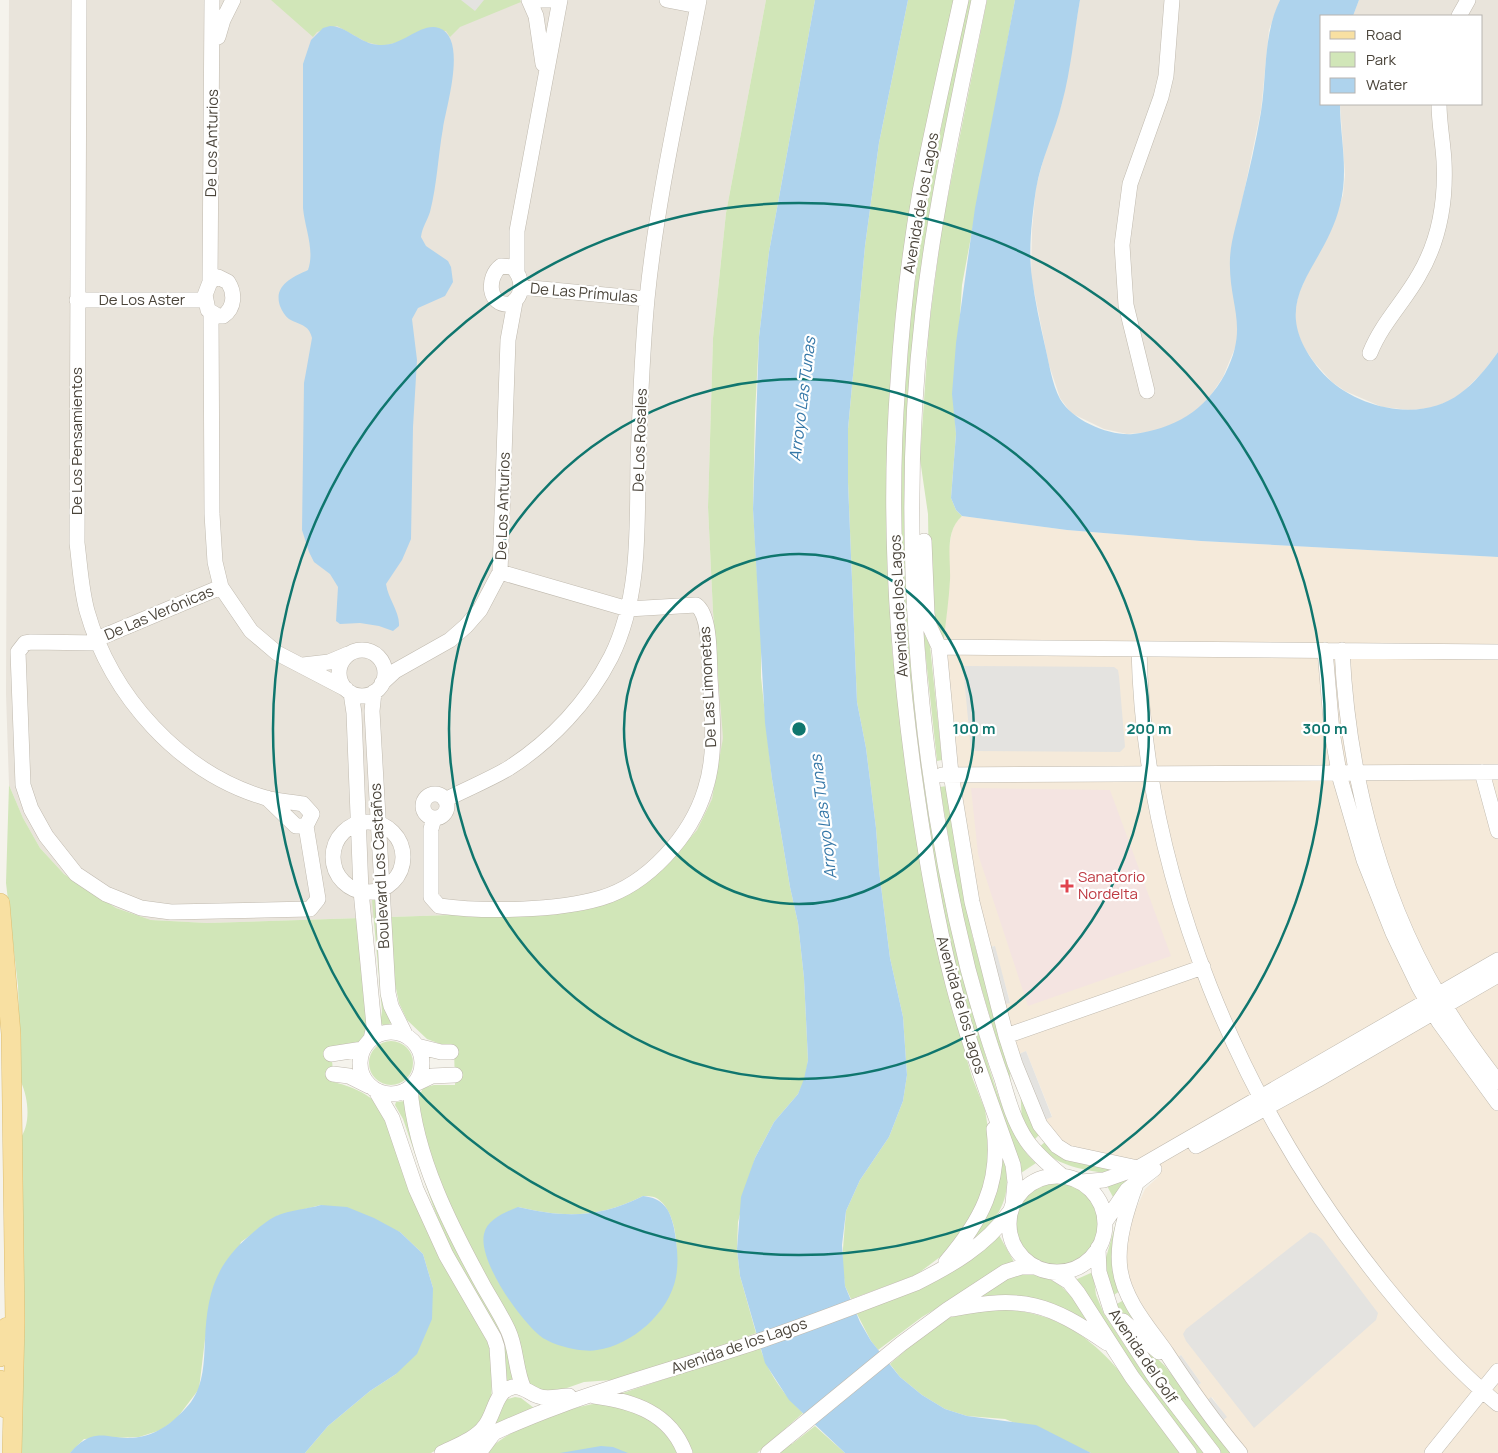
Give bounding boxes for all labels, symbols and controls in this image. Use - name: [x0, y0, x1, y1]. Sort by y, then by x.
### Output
- legend: [1320, 15, 1483, 105]
- text: Road: [1366, 24, 1402, 45]
- text: Park: [1366, 49, 1396, 70]
- text: Water: [1366, 74, 1408, 95]
- street label: De Los Anturios: [200, 89, 223, 197]
- street label: Avenida de los Lagos: [898, 131, 943, 275]
- street label: De Las Prímulas: [529, 277, 639, 308]
- street label: De Los Aster: [99, 289, 186, 310]
- water label: Arroyo Las Tunas: [783, 334, 821, 462]
- street label: De Los Pensamientos: [66, 367, 87, 515]
- street label: De Los Rosales: [627, 388, 652, 492]
- street label: De Los Anturios: [490, 451, 515, 560]
- street label: Avenida de los Lagos: [884, 534, 913, 678]
- street label: De Las Verónicas: [101, 580, 217, 645]
- street label: De Las Limonetas: [694, 626, 721, 748]
- text: 100 m: [953, 718, 995, 739]
- text: 200 m: [1126, 718, 1172, 739]
- text: 300 m: [1303, 718, 1347, 739]
- centre of rings: [790, 720, 808, 738]
- water label: Arroyo Las Tunas: [804, 752, 842, 880]
- street label: Boulevard Los Castaños: [365, 783, 394, 949]
- place label: Sanatorio Nordelta: [1078, 866, 1145, 904]
- marker: Sanatorio Nordelta: [1060, 879, 1074, 893]
- street label: Avenida de los Lagos: [932, 933, 991, 1076]
- street label: Avenida del Golf: [1104, 1304, 1183, 1408]
- street label: Avenida de los Lagos: [668, 1312, 810, 1379]

